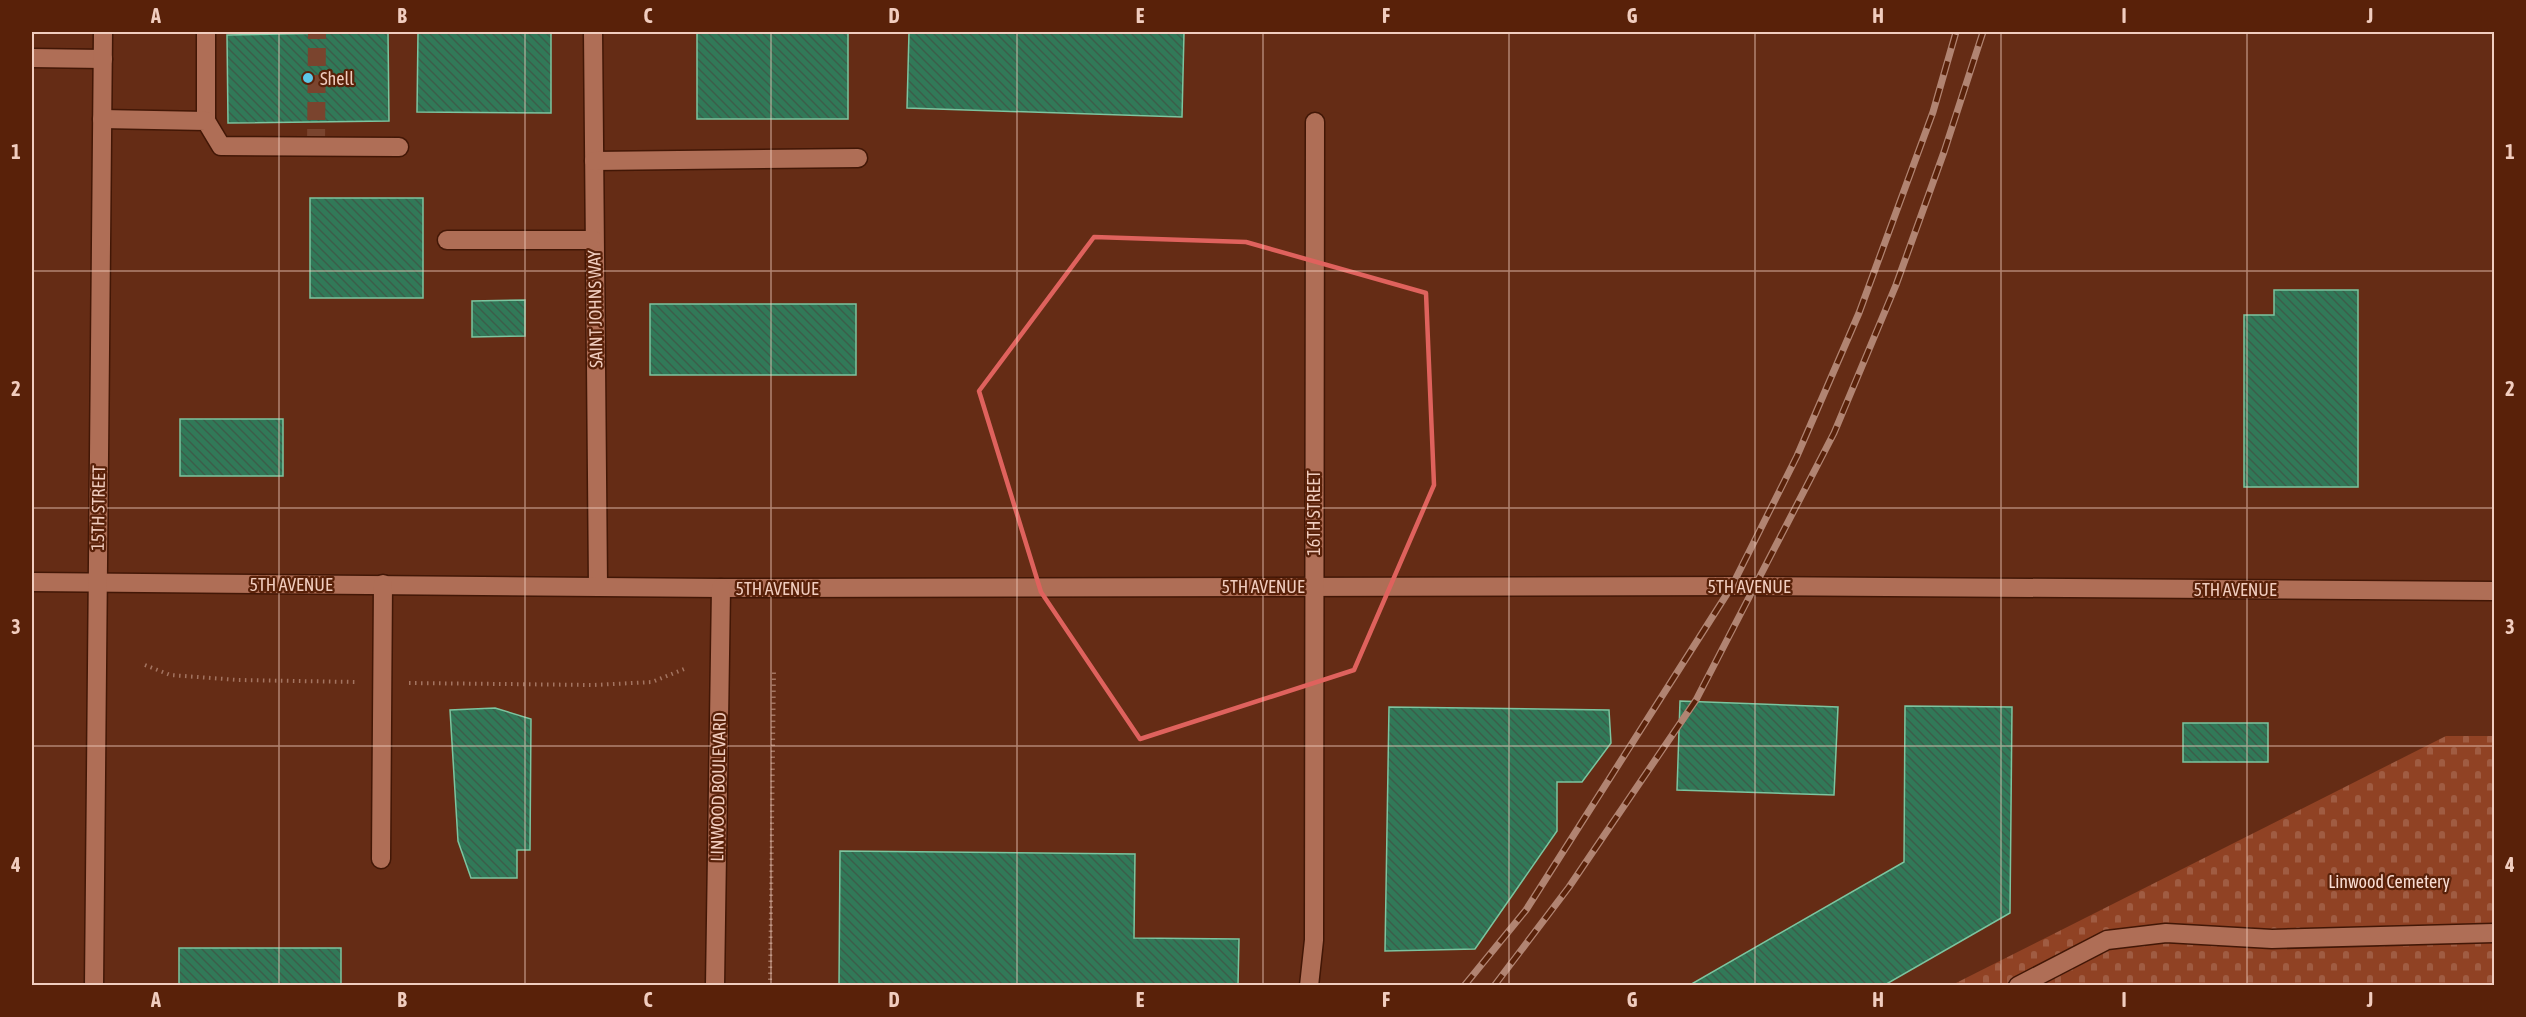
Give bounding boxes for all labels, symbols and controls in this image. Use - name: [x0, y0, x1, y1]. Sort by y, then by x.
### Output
- text: A: [150, 4, 161, 27]
- text: B: [397, 4, 407, 27]
- text: C: [644, 4, 653, 27]
- text: D: [888, 4, 900, 27]
- text: E: [1136, 4, 1145, 27]
- text: F: [1382, 4, 1390, 27]
- text: G: [1627, 4, 1638, 27]
- text: H: [1872, 4, 1884, 27]
- text: I: [2121, 4, 2127, 27]
- text: J: [2366, 4, 2373, 27]
- place label: Shell: [320, 68, 354, 89]
- marker: Shell: [301, 71, 315, 85]
- text: 1: [11, 140, 21, 163]
- text: 1: [2505, 140, 2515, 163]
- street label: SAINT JOHNS WAY: [583, 250, 607, 368]
- text: 2: [11, 377, 21, 400]
- text: 2: [2505, 377, 2515, 400]
- street label: 15TH STREET: [87, 465, 109, 551]
- street label: 16TH STREET: [1303, 470, 1324, 556]
- street label: 5TH AVENUE: [249, 574, 333, 595]
- street label: 5TH AVENUE: [1221, 576, 1305, 597]
- street label: 5TH AVENUE: [1707, 576, 1791, 597]
- street label: 5TH AVENUE: [735, 578, 819, 599]
- street label: 5TH AVENUE: [2193, 579, 2277, 600]
- text: 3: [11, 615, 21, 638]
- text: 3: [2505, 615, 2515, 638]
- street label: LINWOOD BOULEVARD: [706, 712, 730, 862]
- text: 4: [10, 853, 21, 876]
- text: 4: [2504, 853, 2515, 876]
- park label: Linwood Cemetery: [2328, 871, 2450, 892]
- text: A: [150, 988, 161, 1011]
- text: B: [397, 988, 407, 1011]
- text: C: [644, 988, 653, 1011]
- text: D: [888, 988, 900, 1011]
- text: E: [1136, 988, 1145, 1011]
- text: F: [1382, 988, 1390, 1011]
- text: G: [1627, 988, 1638, 1011]
- text: H: [1872, 988, 1884, 1011]
- text: I: [2121, 988, 2127, 1011]
- text: J: [2366, 988, 2373, 1011]

